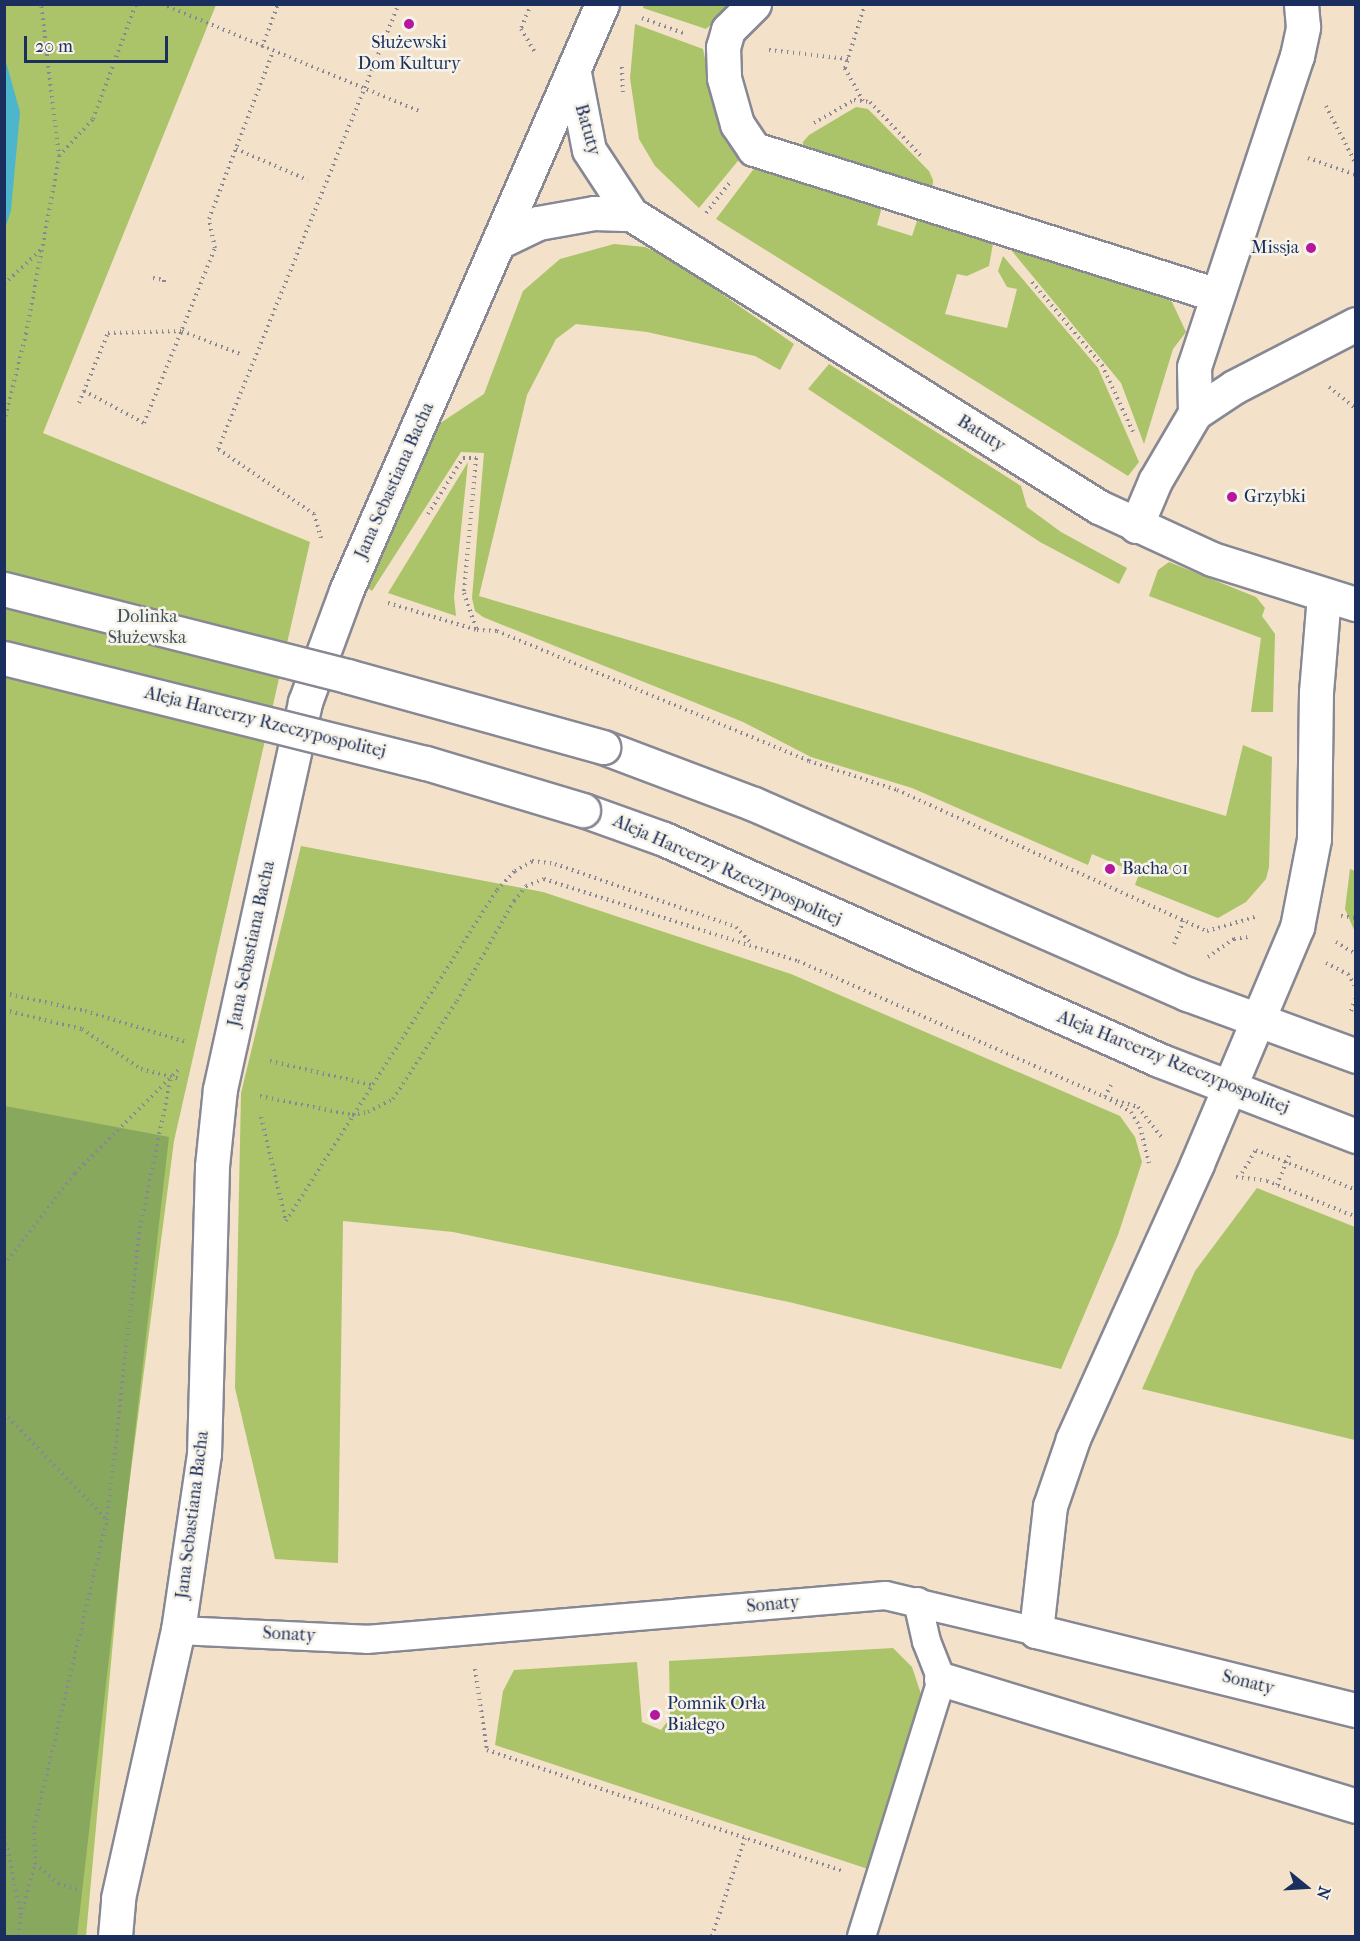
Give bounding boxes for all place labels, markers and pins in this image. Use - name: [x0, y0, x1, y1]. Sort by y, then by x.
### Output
- marker: Służewski Dom Kultury: [402, 17, 416, 31]
- place label: Służewski Dom Kultury: [357, 33, 461, 76]
- place label: Missja: [1251, 237, 1299, 259]
- marker: Missja: [1304, 241, 1318, 255]
- place label: Grzybki: [1244, 486, 1306, 508]
- marker: Grzybki: [1225, 490, 1239, 504]
- place label: Bacha 01: [1122, 858, 1188, 880]
- marker: Bacha 01: [1103, 862, 1117, 876]
- place label: Pomnik Orła Białego: [667, 1694, 765, 1736]
- marker: Pomnik Orła Białego: [648, 1708, 662, 1722]

